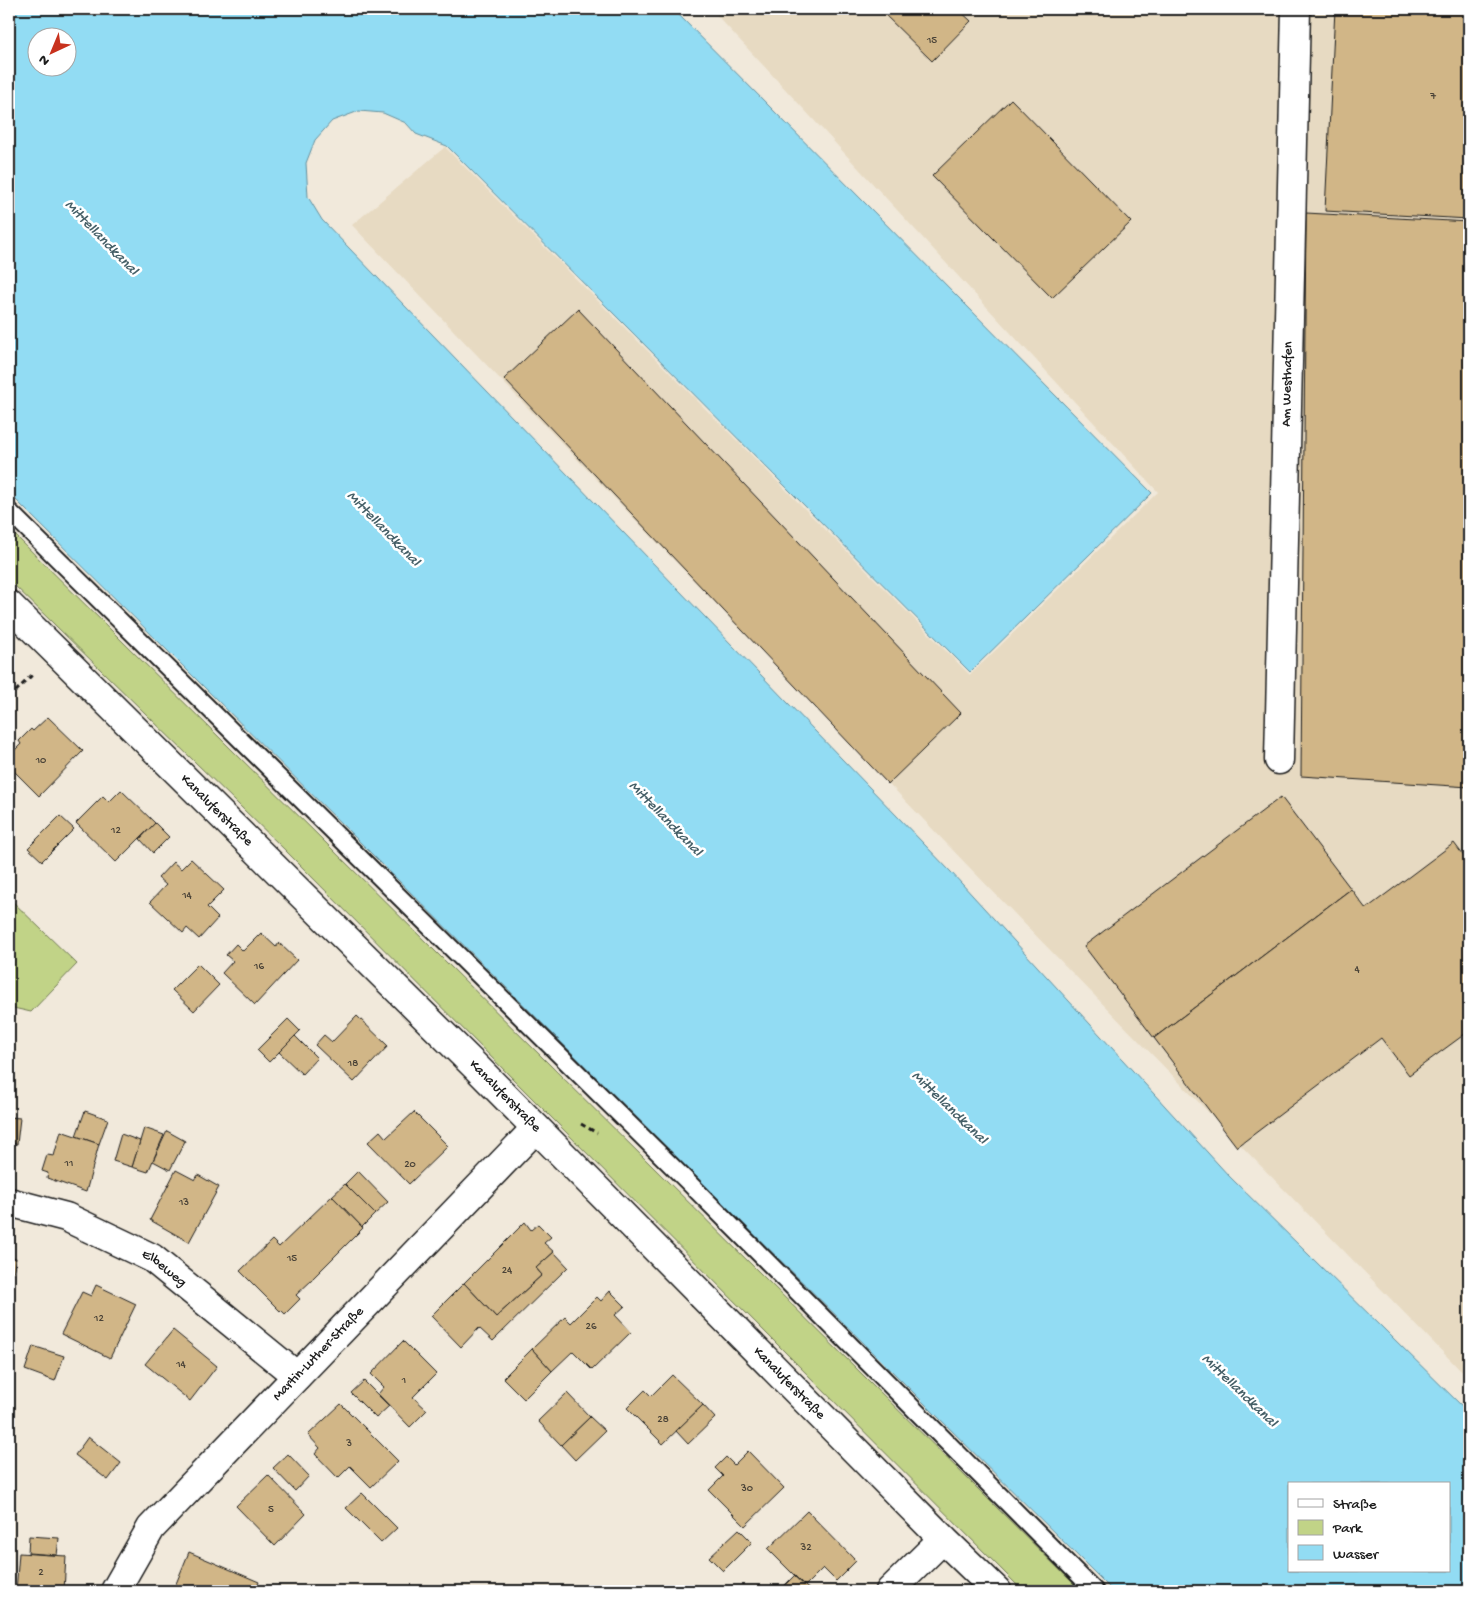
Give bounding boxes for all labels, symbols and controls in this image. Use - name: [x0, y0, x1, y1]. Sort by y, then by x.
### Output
- north arrow: [28, 28, 78, 78]
- house number: 15: [926, 35, 937, 47]
- text: N: [36, 50, 54, 69]
- house number: 7: [1429, 91, 1436, 103]
- water label: Mittellandkanal: [60, 196, 143, 281]
- street label: Am Westhafen: [1278, 341, 1297, 427]
- water label: Mittellandkanal: [342, 487, 425, 572]
- house number: 10: [35, 755, 46, 767]
- street label: Kanaluferstraße: [177, 771, 257, 851]
- water label: Mittellandkanal: [624, 777, 707, 862]
- house number: 12: [110, 825, 122, 837]
- house number: 14: [181, 890, 193, 902]
- house number: 16: [253, 961, 264, 973]
- house number: 4: [1354, 964, 1360, 976]
- street label: Kanaluferstraße: [465, 1056, 545, 1137]
- house number: 18: [347, 1058, 358, 1070]
- water label: Mittellandkanal: [907, 1067, 992, 1150]
- house number: 11: [64, 1158, 73, 1170]
- house number: 20: [404, 1159, 416, 1171]
- house number: 13: [178, 1197, 189, 1209]
- street label: Elbeweg: [139, 1246, 190, 1291]
- house number: 15: [286, 1253, 297, 1265]
- house number: 24: [502, 1265, 513, 1277]
- street label: Martin-Luther-Straße: [269, 1303, 368, 1405]
- house number: 12: [93, 1313, 105, 1325]
- house number: 26: [586, 1321, 597, 1333]
- street label: Kanaluferstraße: [749, 1343, 829, 1424]
- water label: Mittellandkanal: [1197, 1350, 1282, 1433]
- house number: 14: [175, 1359, 187, 1371]
- house number: 1: [401, 1375, 406, 1387]
- house number: 28: [657, 1414, 669, 1426]
- house number: 3: [345, 1438, 352, 1450]
- legend: [1288, 1482, 1450, 1572]
- house number: 30: [740, 1483, 753, 1495]
- text: Straße: [1333, 1496, 1377, 1514]
- house number: 5: [268, 1504, 274, 1516]
- text: Park: [1332, 1520, 1363, 1538]
- house number: 32: [799, 1542, 812, 1554]
- text: Wasser: [1333, 1546, 1380, 1564]
- house number: 2: [38, 1567, 44, 1579]

